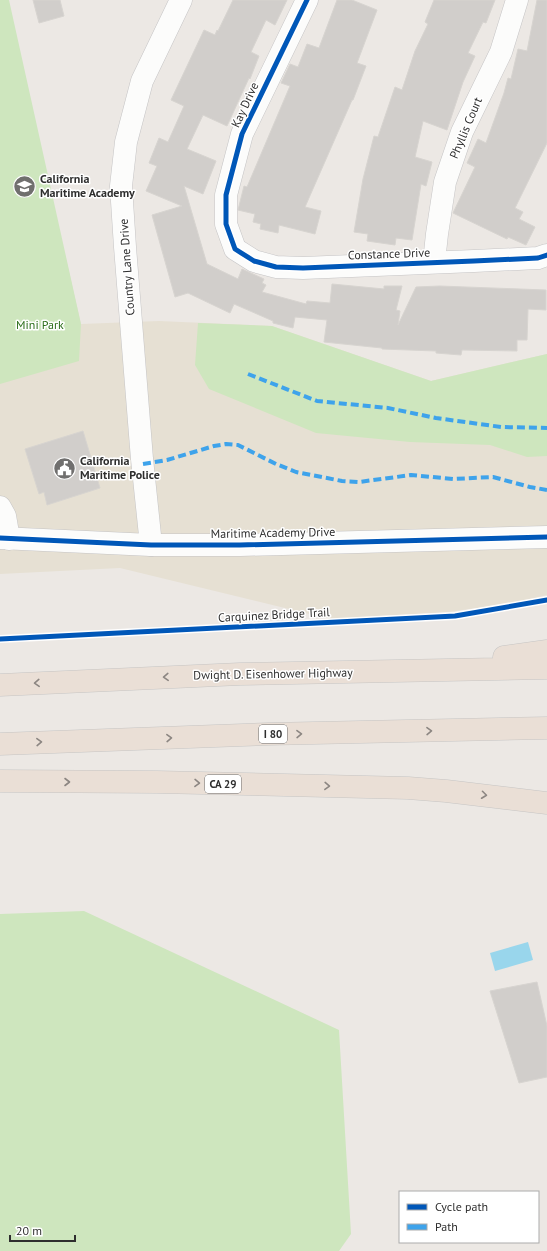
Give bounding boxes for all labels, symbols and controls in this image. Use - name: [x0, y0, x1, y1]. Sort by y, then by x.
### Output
- street label: Kay Drive: [228, 80, 262, 130]
- street label: Phyllis Court: [446, 95, 485, 161]
- place label: California Maritime Academy: [40, 171, 135, 200]
- school or university icon: California Maritime Academy: [11, 173, 37, 199]
- street label: Country Lane Drive: [116, 218, 137, 316]
- street label: Constance Drive: [348, 245, 430, 262]
- park label: Mini Park: [16, 317, 64, 332]
- place label: California Maritime Police: [80, 453, 160, 482]
- public building icon: California Maritime Police: [51, 455, 77, 481]
- street label: Maritime Academy Drive: [211, 524, 335, 541]
- street label: Carquinez Bridge Trail: [218, 604, 331, 625]
- street label: Dwight D. Eisenhower Highway: [193, 665, 353, 682]
- one-way arrow: [163, 673, 169, 682]
- one-way arrow: [34, 679, 40, 688]
- road number: I 80: [259, 725, 287, 743]
- one-way arrow: [426, 727, 432, 735]
- one-way arrow: [296, 730, 302, 738]
- one-way arrow: [166, 733, 172, 742]
- one-way arrow: [36, 738, 42, 746]
- road number: CA 29: [205, 775, 241, 793]
- one-way arrow: [64, 778, 70, 786]
- one-way arrow: [194, 779, 200, 787]
- one-way arrow: [324, 782, 330, 790]
- one-way arrow: [481, 790, 487, 799]
- legend: [399, 1191, 539, 1243]
- text: Cycle path: [435, 1199, 488, 1214]
- scale bar: [10, 1217, 75, 1243]
- text: Path: [435, 1219, 458, 1234]
- text: 20 m: [16, 1223, 42, 1238]

